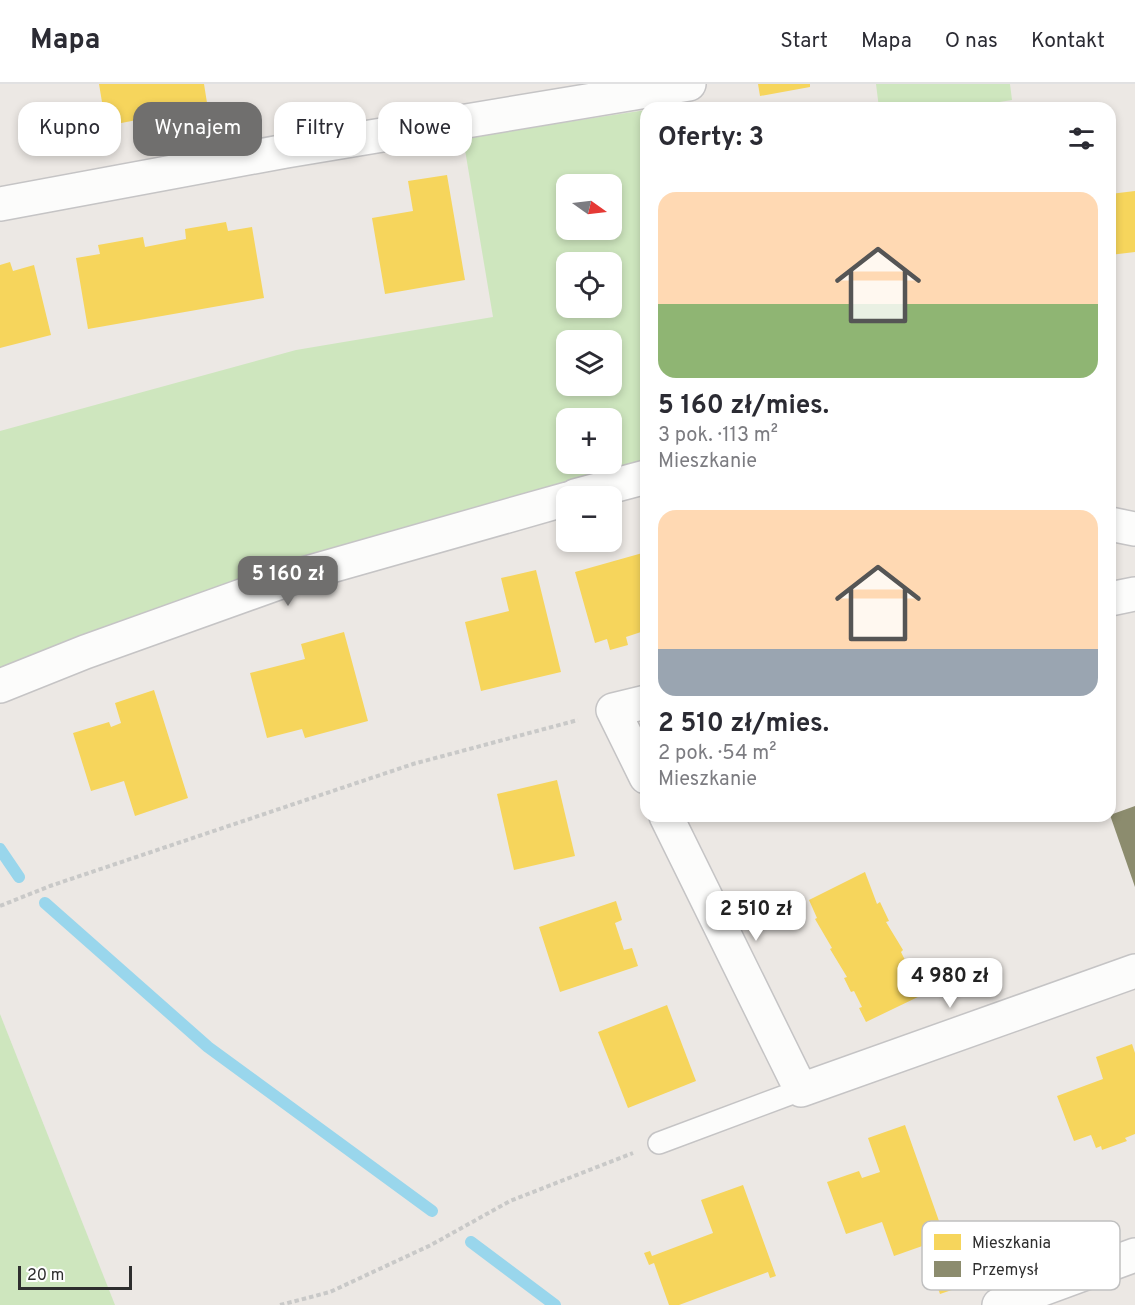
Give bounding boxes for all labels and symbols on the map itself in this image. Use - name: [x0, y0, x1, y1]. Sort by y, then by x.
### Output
- north arrow: [556, 174, 622, 240]
- pin: 5 160 zł: [226, 556, 350, 607]
- pin: 2 510 zł: [694, 891, 818, 942]
- pin: 4 980 zł: [888, 958, 1012, 1009]
- legend: [922, 1221, 1120, 1290]
- text: Mieszkania: [972, 1234, 1051, 1254]
- text: Przemysł: [972, 1261, 1038, 1281]
- scale bar: [18, 1263, 132, 1290]

